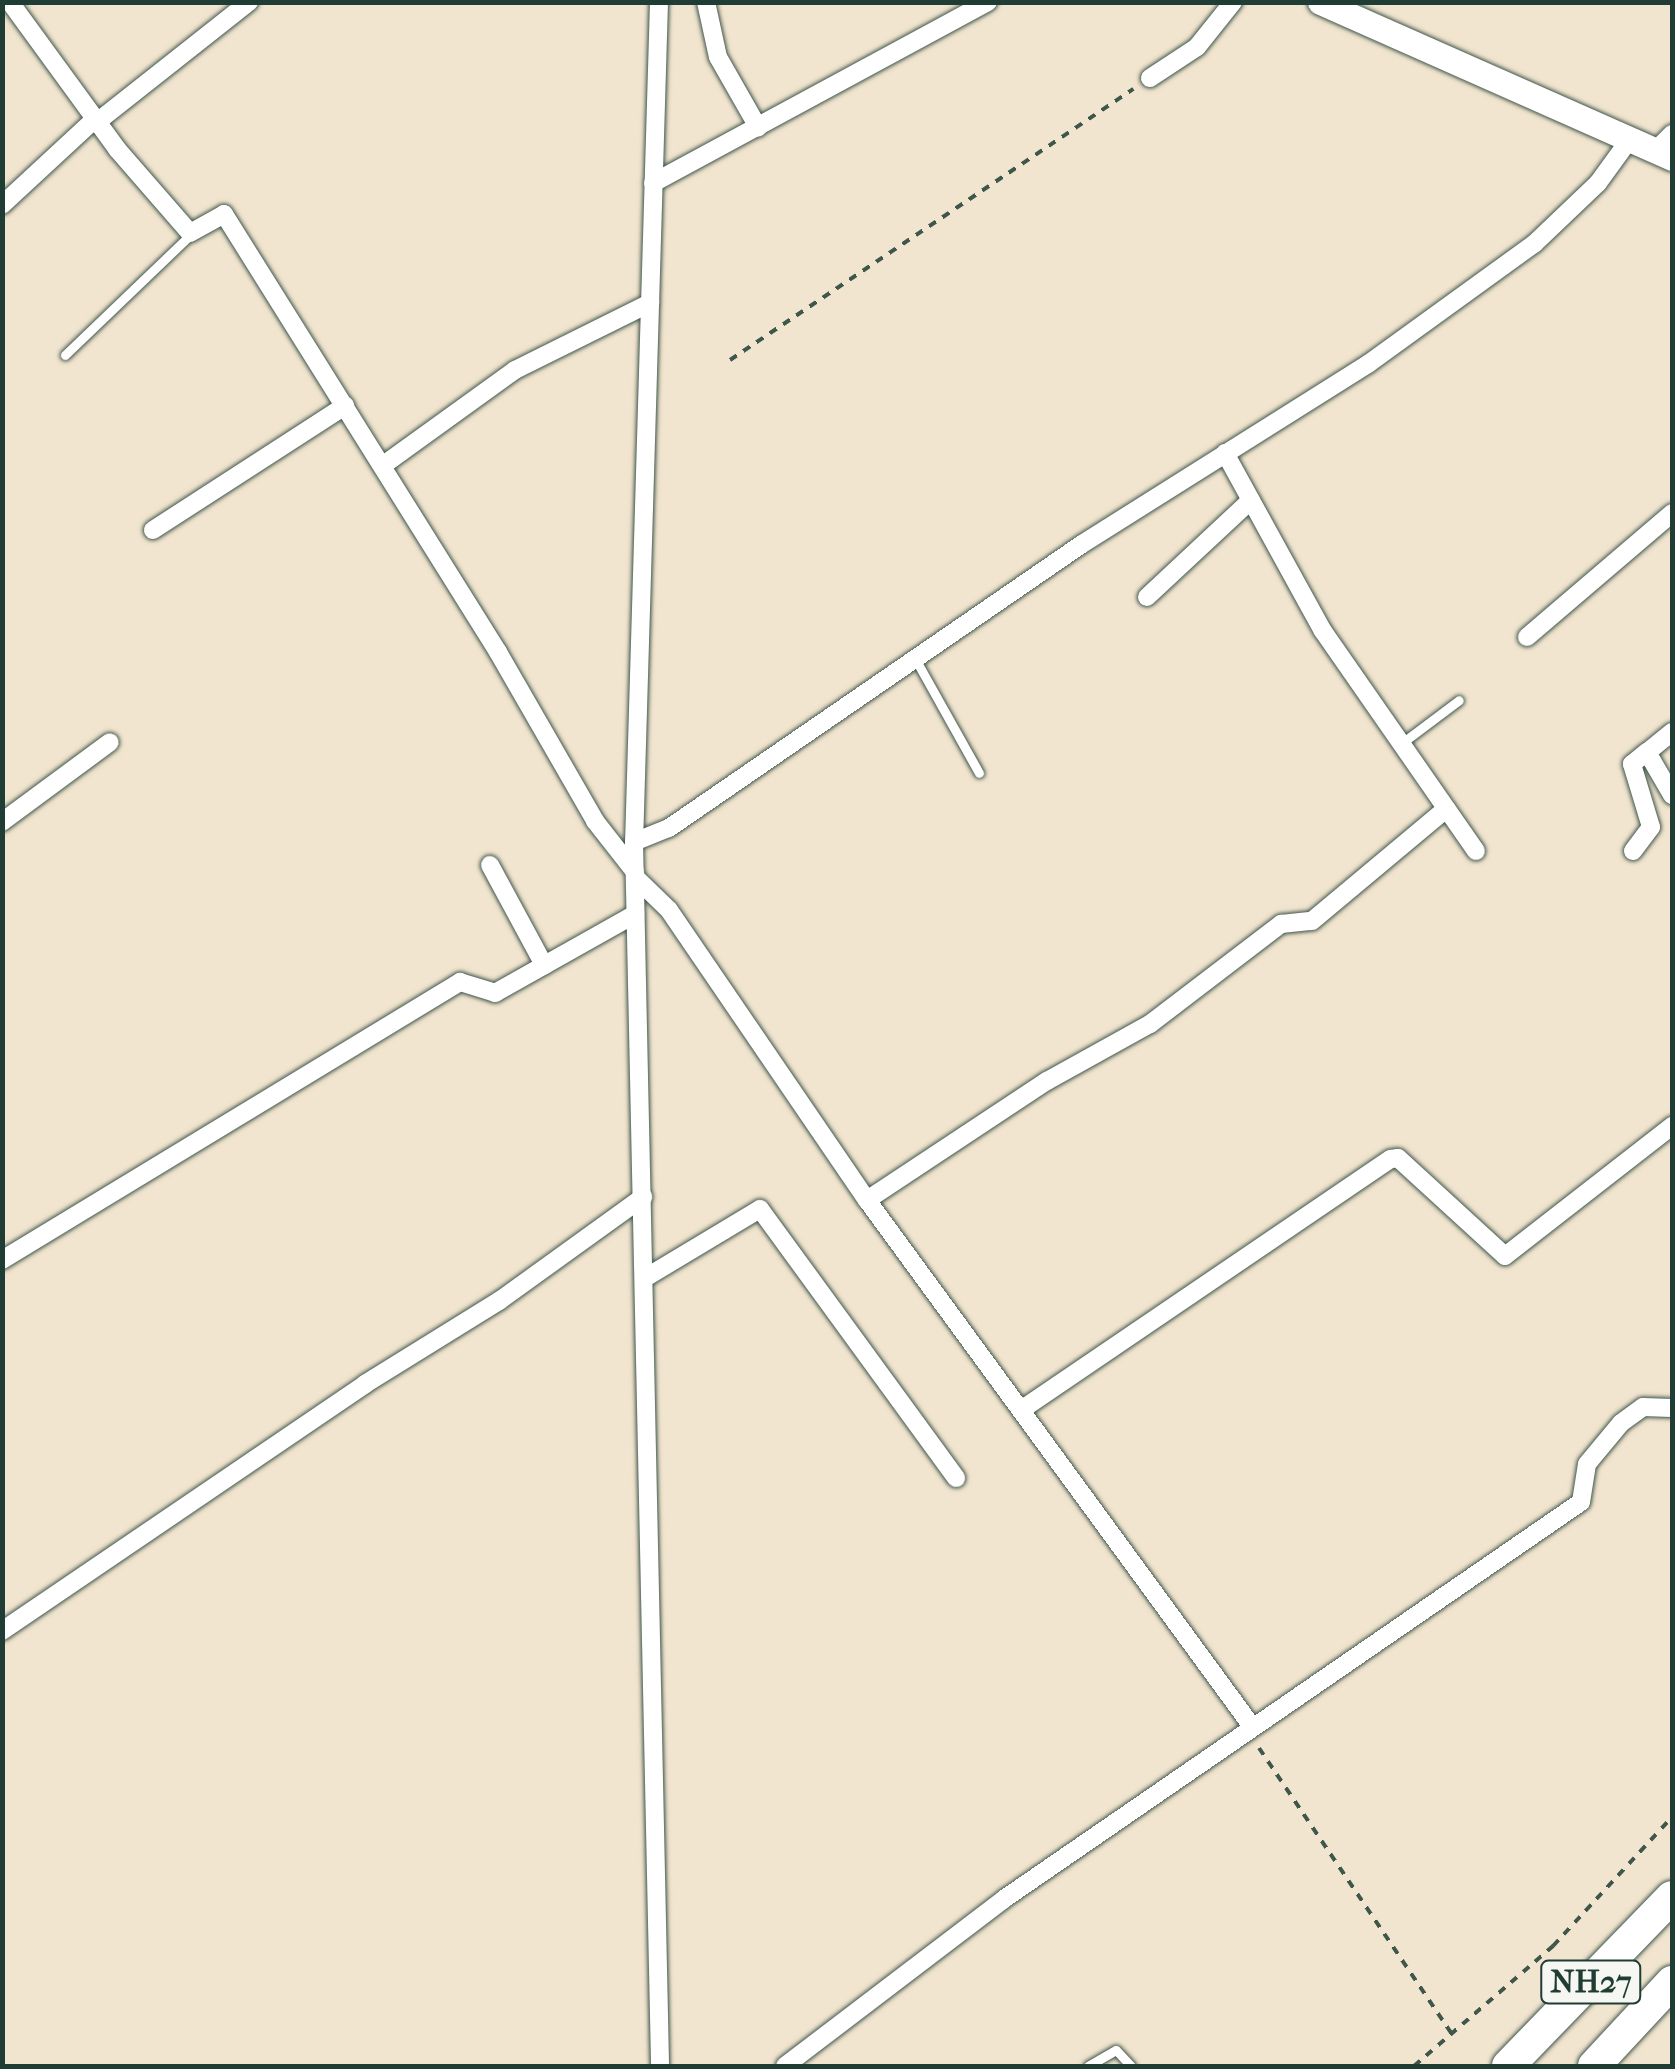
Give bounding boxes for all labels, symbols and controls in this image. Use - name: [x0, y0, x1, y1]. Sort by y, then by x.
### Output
- road number: NH27: [1538, 1955, 1644, 2009]

